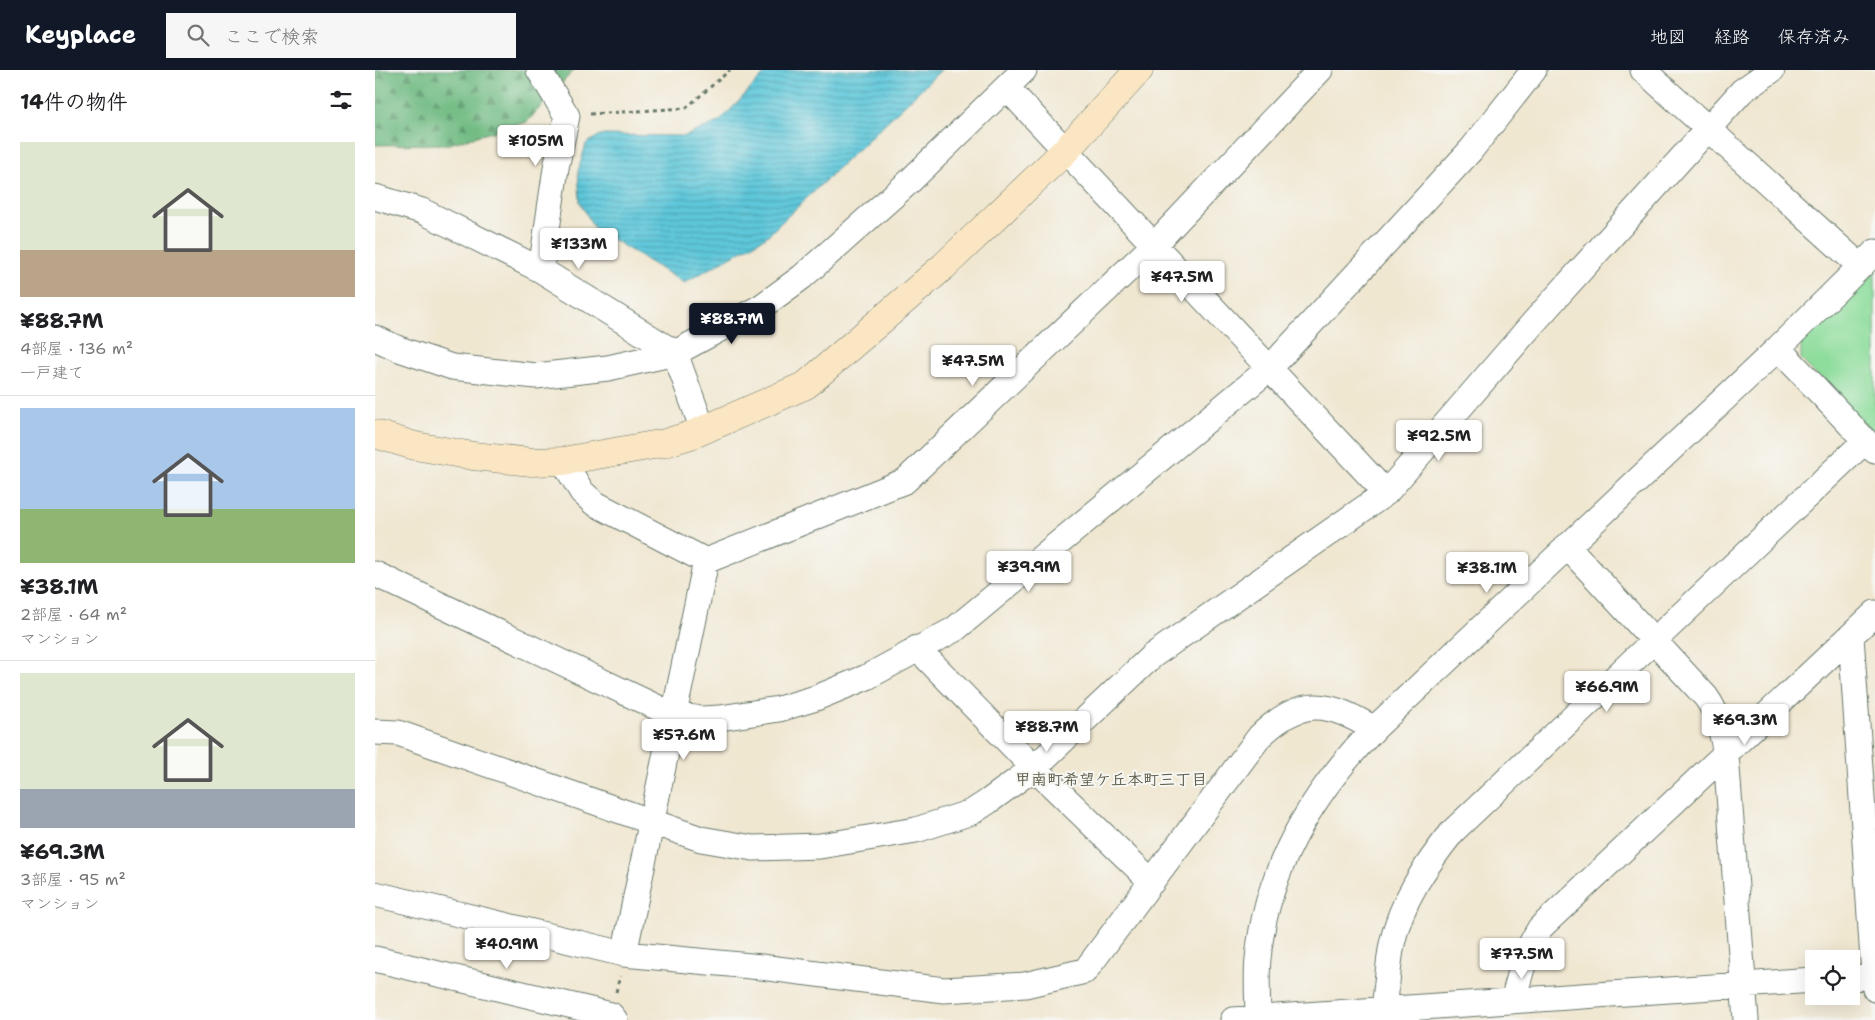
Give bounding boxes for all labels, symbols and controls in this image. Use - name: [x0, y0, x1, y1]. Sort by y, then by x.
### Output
- search box: [166, 13, 516, 58]
- text: Keyplace: [25, 19, 136, 51]
- icon: search: [184, 21, 212, 49]
- text: ここで検索: [224, 24, 319, 49]
- text: 地図: [1650, 25, 1686, 49]
- text: 経路: [1714, 25, 1750, 49]
- text: 保存済み: [1778, 25, 1850, 49]
- icon: filters: [327, 86, 355, 114]
- text: 14件の物件: [20, 88, 128, 116]
- pin: ¥105M: [501, 124, 571, 167]
- text: ¥105M: [508, 130, 564, 151]
- icon: home: [143, 175, 233, 265]
- pin: ¥133M: [544, 228, 614, 270]
- text: ¥133M: [551, 233, 607, 254]
- pin: ¥47.5M: [1141, 260, 1223, 303]
- text: ¥47.5M: [1151, 266, 1213, 287]
- pin: ¥88.7M: [691, 302, 773, 345]
- text: ¥88.7M: [20, 307, 104, 335]
- text: ¥88.7M: [700, 308, 764, 329]
- text: 4部屋 · 136 m²: [20, 338, 133, 359]
- pin: ¥47.5M: [932, 344, 1014, 387]
- text: ¥47.5M: [942, 350, 1004, 371]
- text: 一戸建て: [20, 362, 84, 383]
- pin: ¥92.5M: [1398, 420, 1480, 462]
- text: ¥92.5M: [1407, 425, 1471, 446]
- icon: home: [143, 440, 233, 530]
- pin: ¥39.9M: [988, 550, 1070, 593]
- pin: ¥38.1M: [1446, 552, 1528, 594]
- text: ¥39.9M: [997, 556, 1061, 577]
- text: ¥38.1M: [1457, 557, 1517, 578]
- text: ¥38.1M: [20, 573, 98, 601]
- text: 2部屋 · 64 m²: [20, 604, 127, 625]
- text: マンション: [20, 628, 99, 649]
- pin: ¥66.9M: [1566, 670, 1648, 713]
- text: ¥66.9M: [1575, 676, 1639, 697]
- pin: ¥69.3M: [1704, 704, 1786, 746]
- icon: home: [143, 705, 233, 795]
- text: ¥69.3M: [1713, 709, 1777, 730]
- pin: ¥88.7M: [1006, 710, 1088, 753]
- text: ¥88.7M: [1015, 716, 1079, 737]
- pin: ¥57.6M: [643, 718, 725, 761]
- text: ¥57.6M: [653, 724, 715, 745]
- district label: 甲南町希望ケ丘本町三丁目: [1015, 769, 1207, 790]
- text: ¥69.3M: [20, 838, 105, 866]
- text: 3部屋 · 95 m²: [20, 869, 126, 890]
- text: マンション: [20, 893, 99, 914]
- pin: ¥40.9M: [466, 928, 548, 970]
- text: ¥40.9M: [476, 933, 538, 954]
- pin: ¥77.5M: [1481, 938, 1563, 980]
- text: ¥77.5M: [1491, 943, 1553, 964]
- map controls: [1805, 950, 1860, 1005]
- button: locate: [1805, 950, 1860, 1005]

